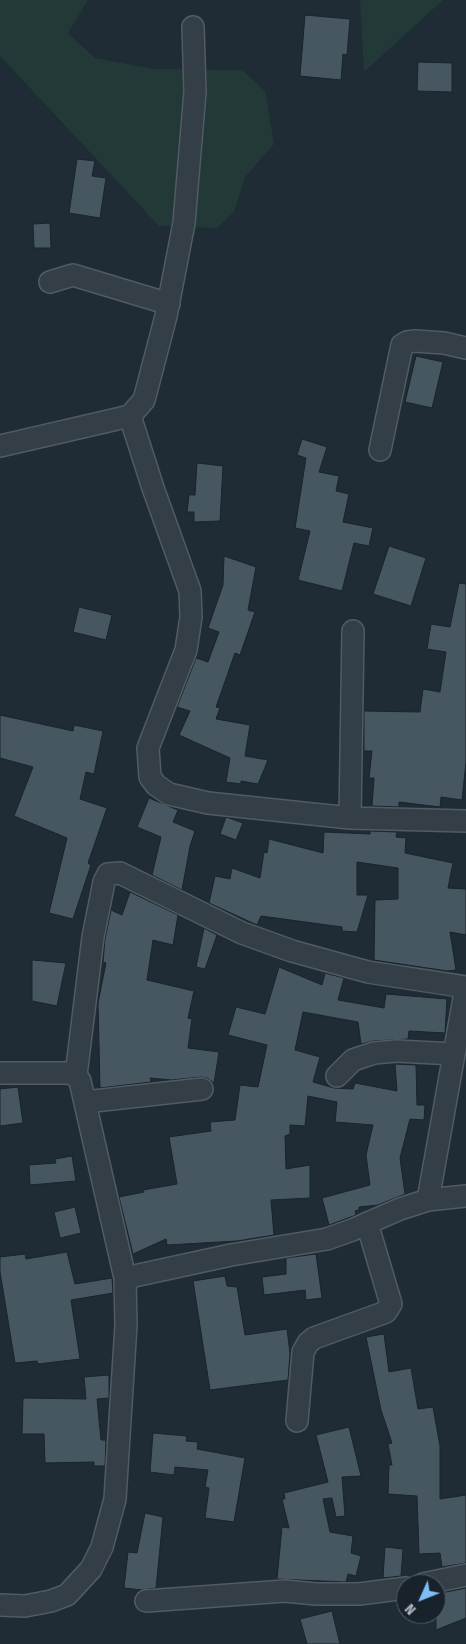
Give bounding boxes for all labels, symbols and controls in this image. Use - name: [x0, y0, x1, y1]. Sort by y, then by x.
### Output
- north arrow: [396, 1574, 446, 1624]
- text: N: [402, 1600, 420, 1618]

